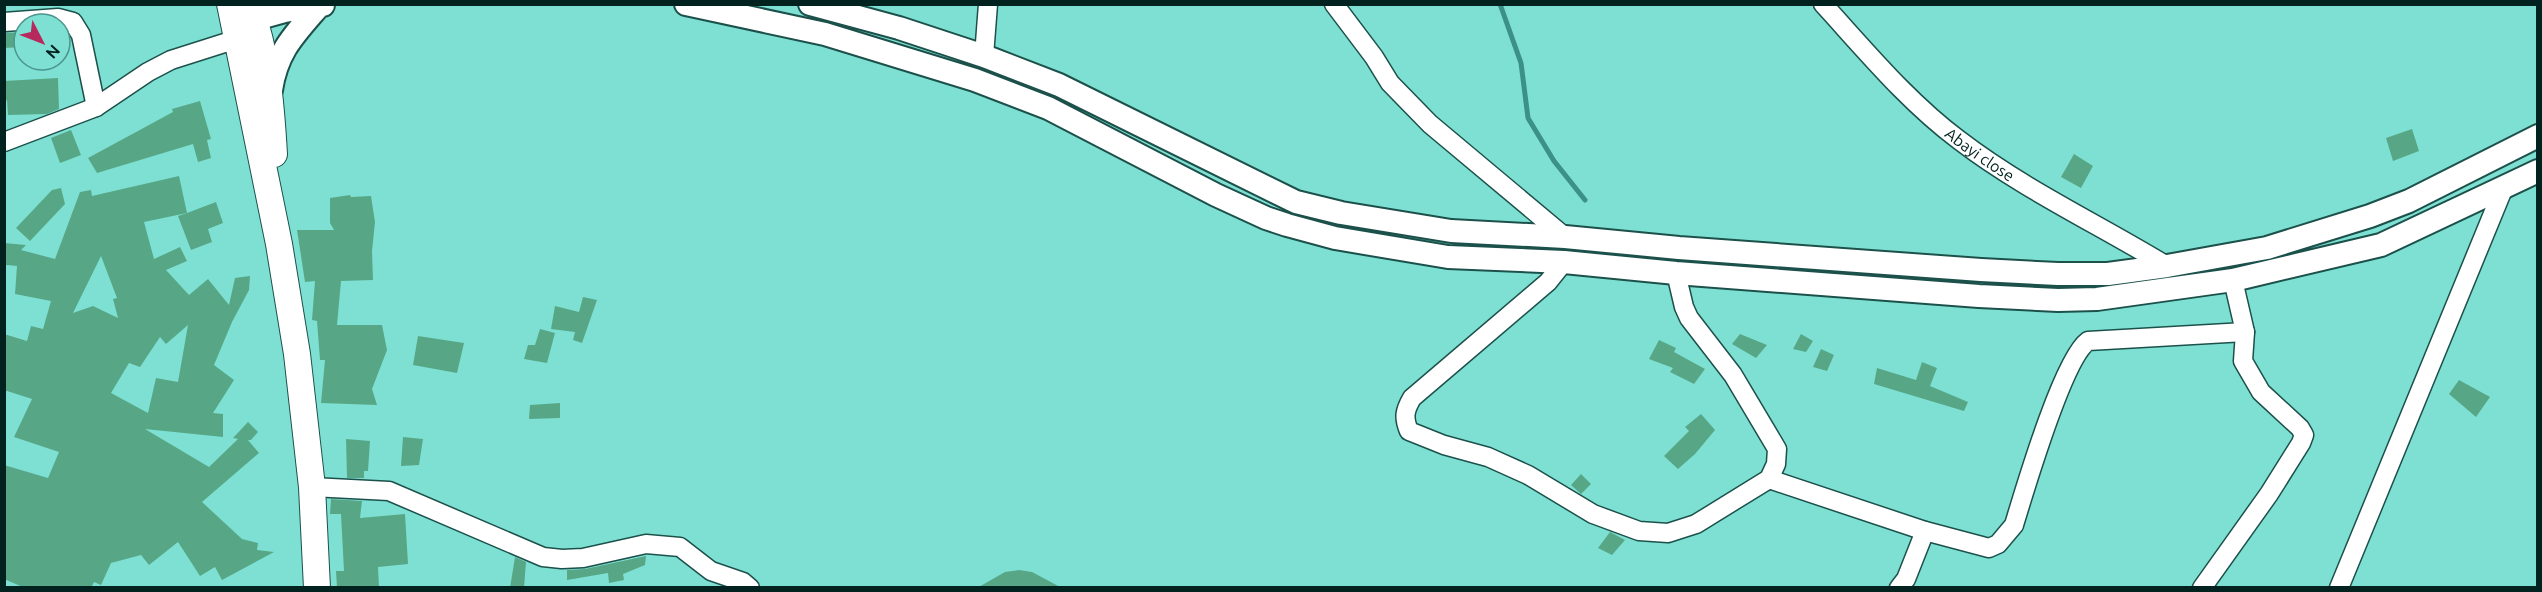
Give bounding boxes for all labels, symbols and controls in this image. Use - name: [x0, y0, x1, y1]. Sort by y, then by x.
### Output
- north arrow: [12, 12, 72, 72]
- text: N: [42, 42, 64, 62]
- street label: Abayi close: [1942, 124, 2018, 185]

